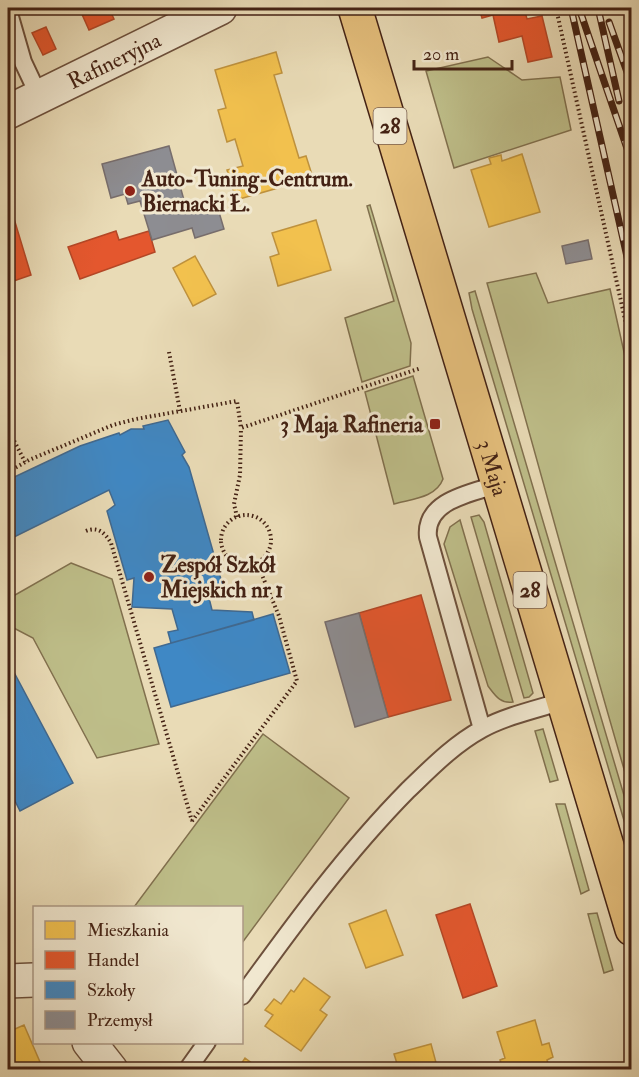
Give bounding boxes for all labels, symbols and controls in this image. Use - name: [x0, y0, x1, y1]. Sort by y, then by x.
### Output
- street label: Rafineryjna: [63, 26, 167, 96]
- scale bar: [414, 33, 512, 71]
- text: 20 m: [423, 43, 459, 66]
- road number: 28: [374, 108, 406, 144]
- place label: Auto-Tuning-Centrum. Biernacki Ł.: [141, 165, 353, 218]
- marker: Auto-Tuning-Centrum. Biernacki Ł.: [123, 184, 137, 198]
- place label: 3 Maja Rafineria: [280, 411, 424, 439]
- marker: 3 Maja Rafineria: [428, 417, 442, 431]
- street label: 3 Maja: [471, 436, 514, 500]
- place label: Zespół Szkół Miejskich nr 1: [160, 551, 283, 604]
- marker: Zespół Szkół Miejskich nr 1: [142, 570, 156, 584]
- road number: 28: [514, 572, 546, 608]
- legend: [33, 906, 243, 1044]
- text: Mieszkania: [87, 919, 169, 942]
- text: Handel: [87, 949, 140, 972]
- text: Szkoły: [87, 979, 136, 1002]
- text: Przemysł: [87, 1009, 153, 1032]

